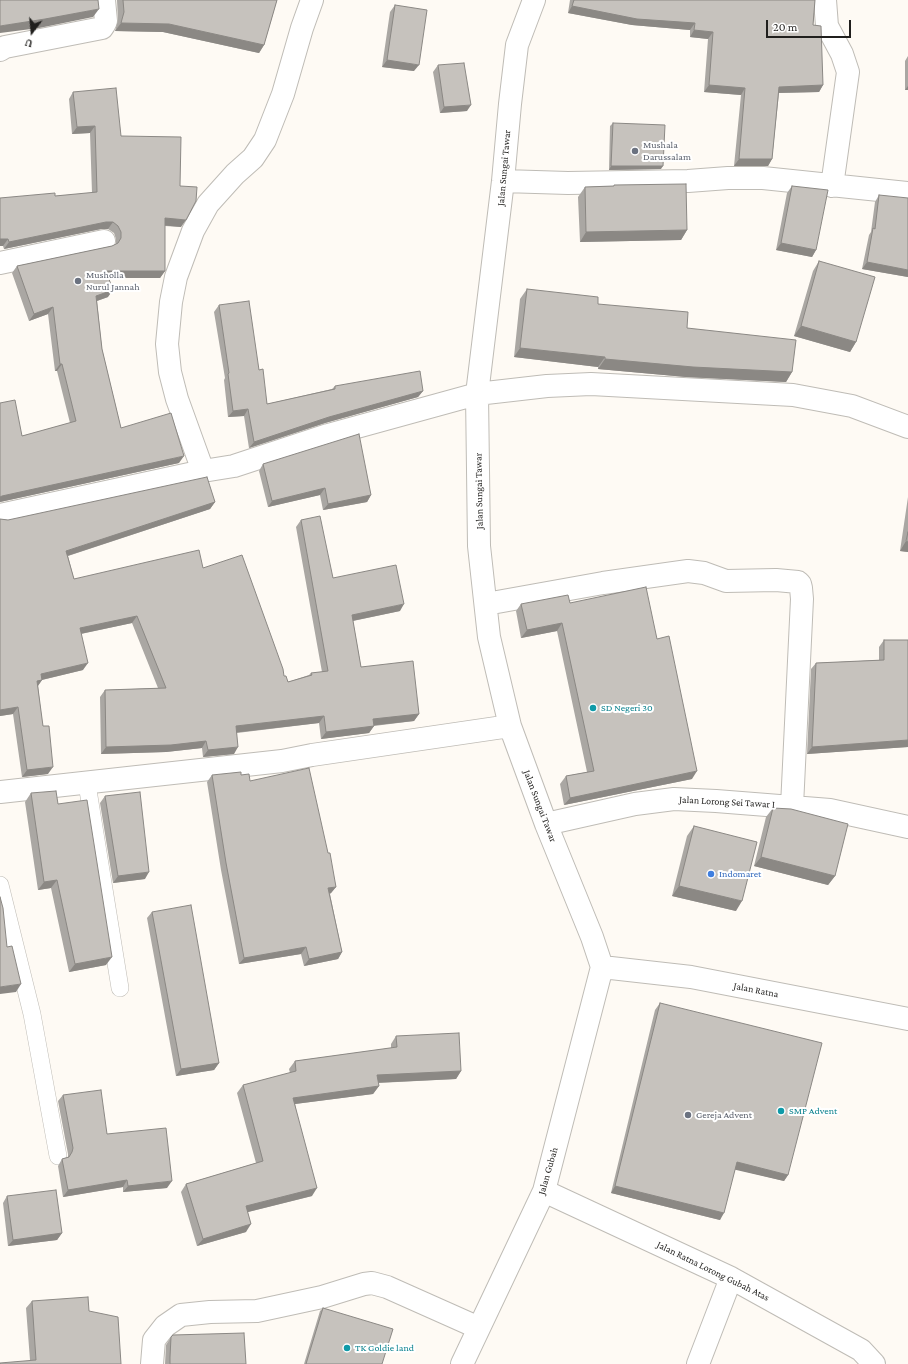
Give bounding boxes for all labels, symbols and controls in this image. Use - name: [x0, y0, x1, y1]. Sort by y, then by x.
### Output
- north arrow: [12, 12, 52, 52]
- scale bar: [768, 12, 853, 38]
- text: 20 m: [773, 20, 797, 34]
- text: U: [23, 37, 34, 50]
- street label: Jalan Sungai Tawar: [495, 129, 513, 207]
- place label: Mushala Darussalam: [643, 139, 691, 162]
- marker: Mushala Darussalam: [630, 146, 640, 156]
- place label: Musholla Nurul Jannah: [86, 269, 140, 292]
- marker: Musholla Nurul Jannah: [73, 276, 83, 286]
- street label: Jalan Sungai Tawar: [472, 453, 486, 529]
- place label: SD Negeri 30: [601, 702, 653, 714]
- marker: SD Negeri 30: [588, 703, 598, 713]
- street label: Jalan Sungai Tawar: [521, 768, 559, 844]
- street label: Jalan Lorong Sei Tawar I: [679, 793, 775, 811]
- place label: Indomaret: [719, 868, 761, 880]
- marker: Indomaret: [706, 869, 716, 879]
- street label: Jalan Ratna: [733, 980, 779, 1000]
- place label: SMP Advent: [789, 1105, 837, 1117]
- marker: SMP Advent: [776, 1106, 786, 1116]
- place label: Gereja Advent: [696, 1109, 752, 1121]
- marker: Gereja Advent: [683, 1110, 693, 1120]
- street label: Jalan Gubah: [535, 1146, 561, 1196]
- street label: Jalan Ratna Lorong Gubah Atas: [655, 1238, 771, 1304]
- place label: TK Goldie land: [355, 1342, 414, 1354]
- marker: TK Goldie land: [342, 1343, 352, 1353]

